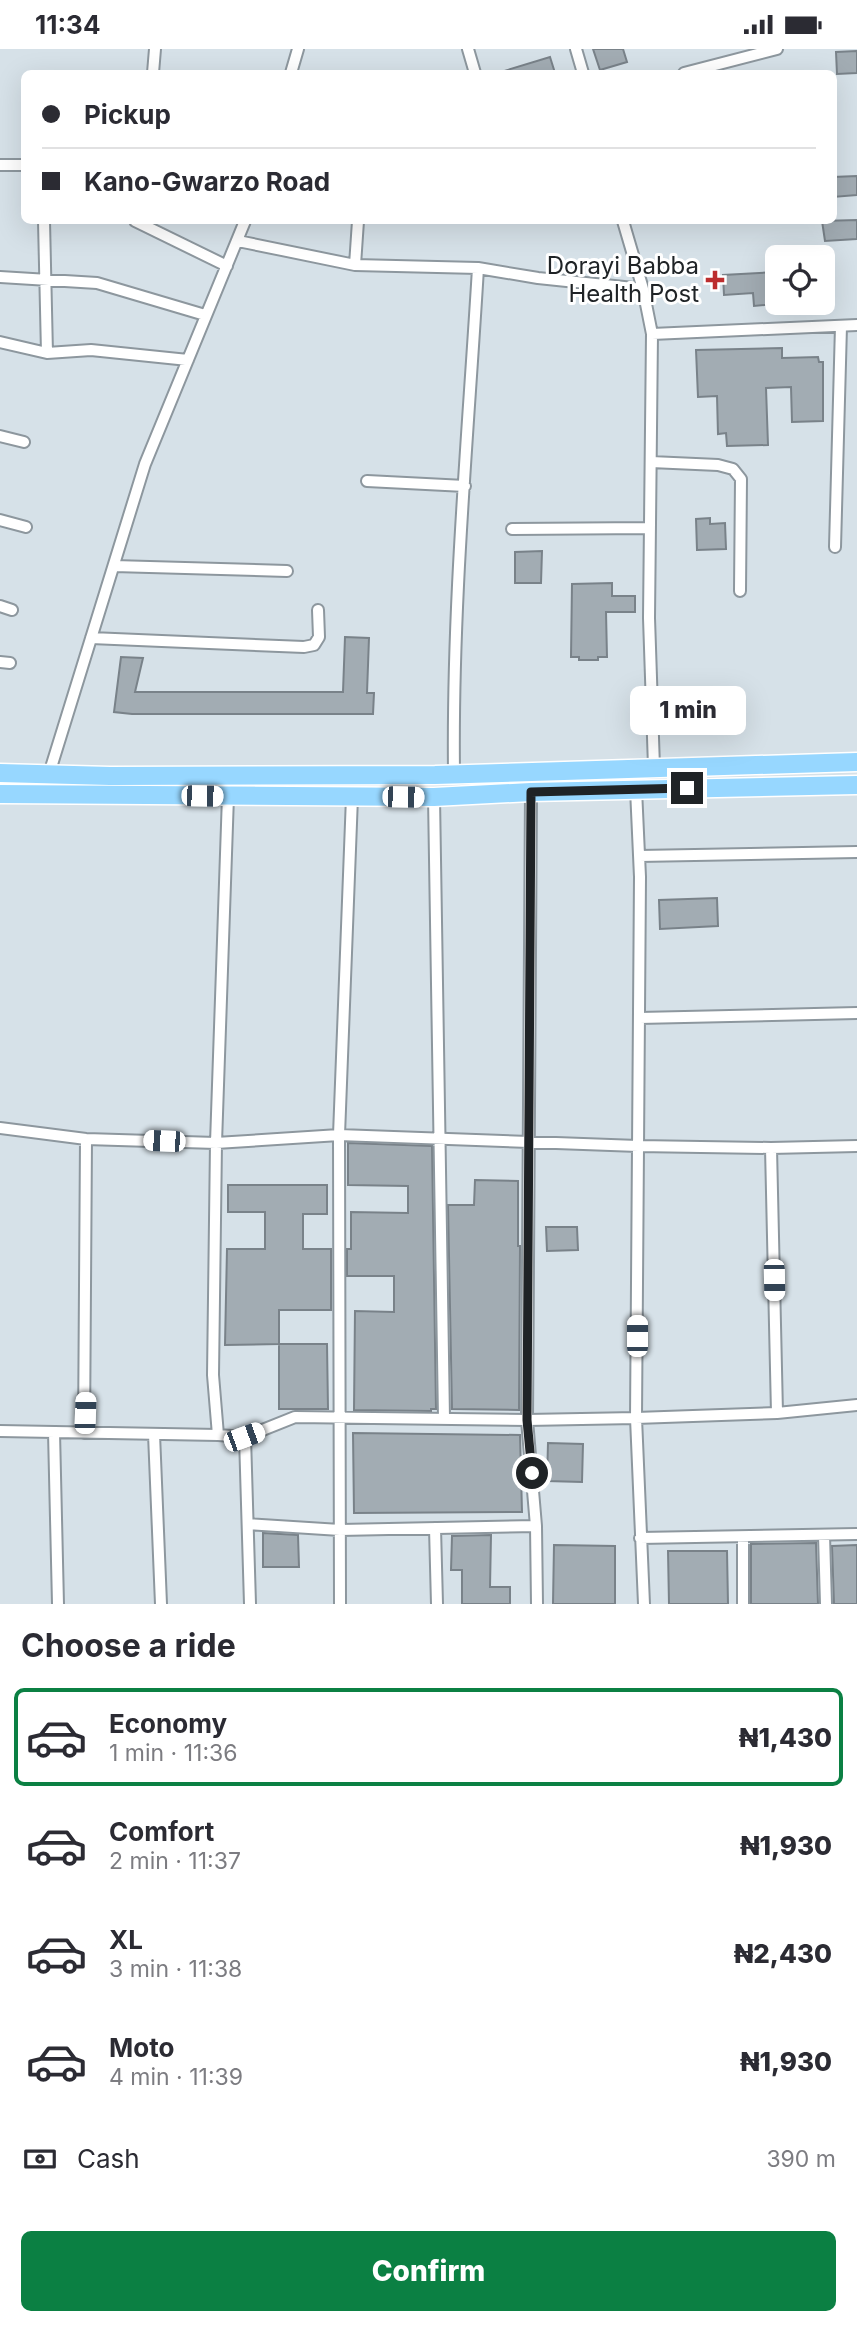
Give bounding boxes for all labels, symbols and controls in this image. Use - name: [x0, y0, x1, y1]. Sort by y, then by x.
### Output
- text: 11:34: [35, 9, 100, 40]
- text: Pickup: [84, 99, 171, 130]
- text: Kano-Gwarzo Road: [84, 166, 330, 197]
- map controls: [765, 245, 835, 315]
- button: locate: [765, 245, 835, 315]
- place label: Dorayi Babba Health Post: [547, 251, 699, 308]
- marker: Dorayi Babba Health Post: [705, 270, 725, 290]
- callout: 1 min: [629, 687, 745, 735]
- text: 1 min: [659, 696, 717, 724]
- route end: [671, 772, 703, 804]
- car: [181, 785, 224, 807]
- car: [382, 786, 425, 808]
- car: [143, 1130, 186, 1152]
- car: [764, 1259, 785, 1301]
- car: [627, 1315, 648, 1357]
- car: [74, 1392, 97, 1434]
- car: [221, 1420, 268, 1454]
- route start: [516, 1457, 548, 1489]
- text: Choose a ride: [21, 1626, 236, 1665]
- icon: car: [25, 1706, 88, 1769]
- text: Economy: [109, 1708, 227, 1739]
- text: ₦1,430: [739, 1722, 832, 1753]
- text: 1 min · 11:36: [109, 1739, 238, 1767]
- icon: car: [25, 1814, 88, 1877]
- text: Comfort: [109, 1816, 214, 1847]
- text: ₦1,930: [740, 1830, 832, 1861]
- text: 2 min · 11:37: [109, 1847, 241, 1875]
- icon: car: [25, 1922, 88, 1985]
- text: XL: [109, 1924, 143, 1955]
- text: ₦2,430: [734, 1938, 832, 1969]
- text: 3 min · 11:38: [109, 1955, 242, 1983]
- icon: car: [25, 2030, 88, 2093]
- text: Moto: [109, 2032, 174, 2063]
- text: ₦1,930: [740, 2046, 832, 2077]
- text: 4 min · 11:39: [109, 2063, 243, 2091]
- icon: cash: [21, 2140, 59, 2178]
- text: Cash: [77, 2143, 140, 2174]
- text: 390 m: [766, 2145, 836, 2173]
- button: Confirm: [21, 2231, 836, 2311]

